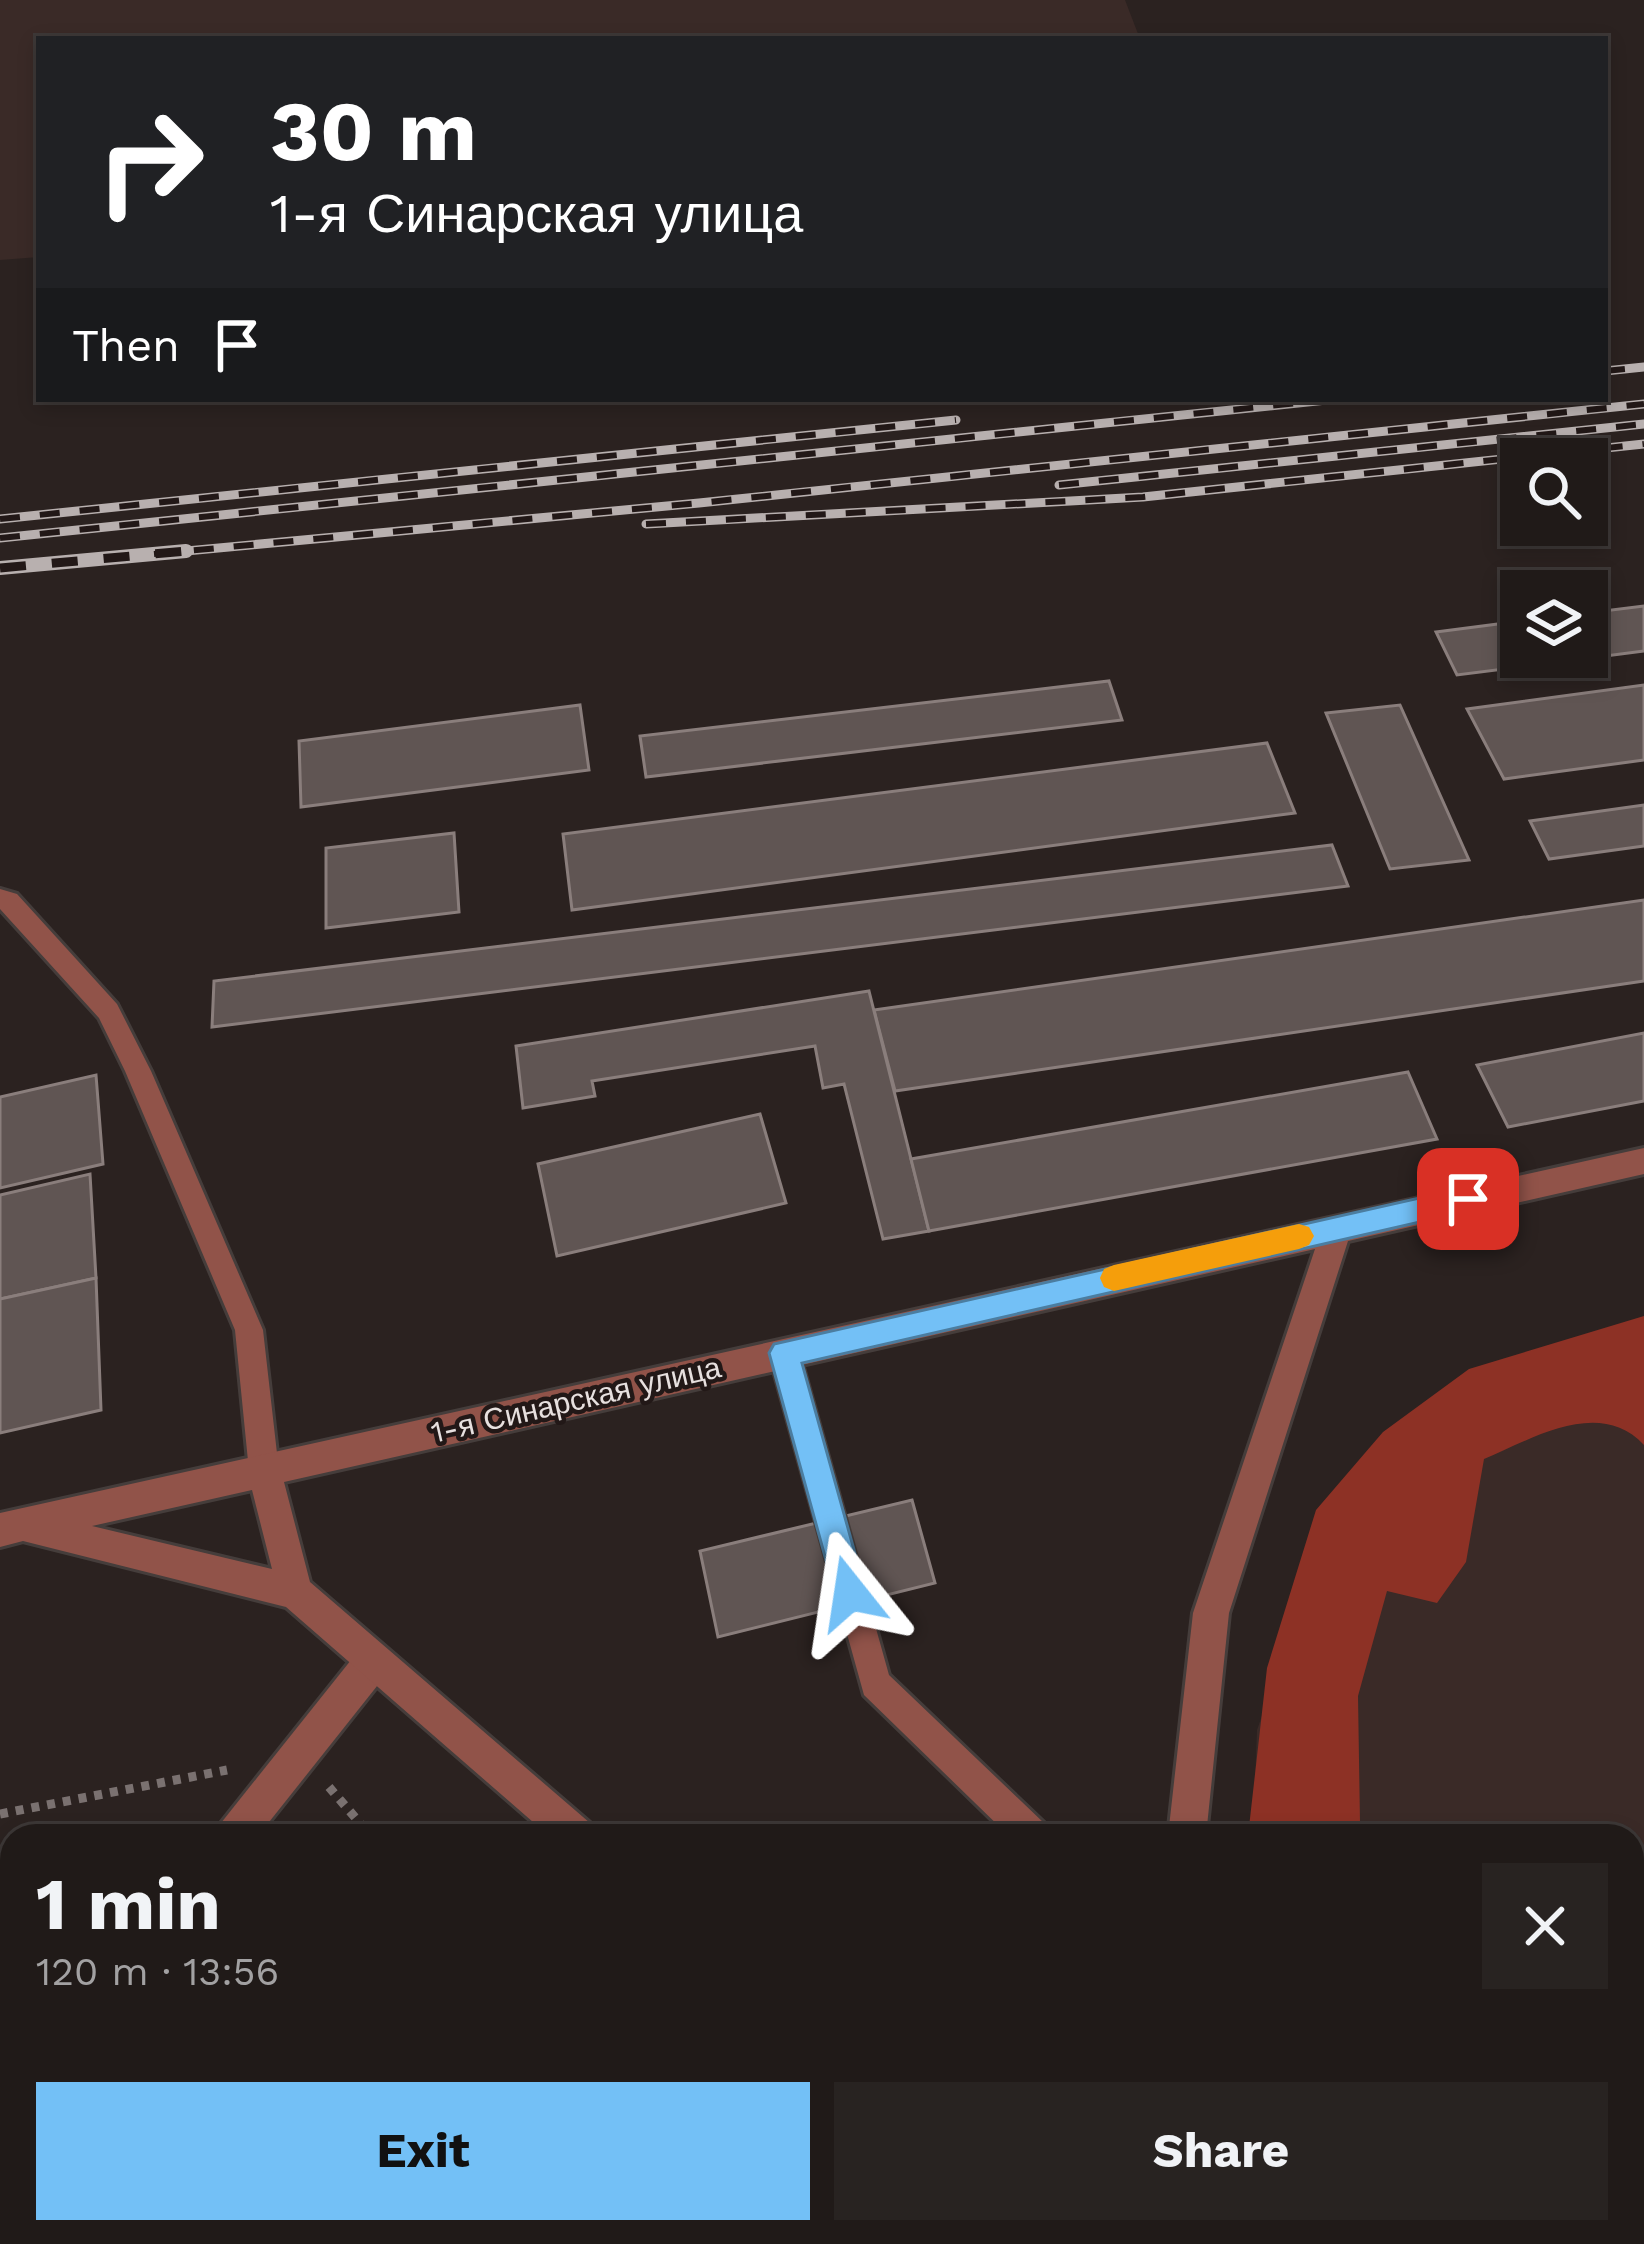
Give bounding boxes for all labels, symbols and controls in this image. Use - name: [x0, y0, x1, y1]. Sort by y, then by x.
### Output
- text: 30 m: [270, 82, 477, 180]
- icon: right: [72, 84, 228, 240]
- text: 1-я Синарская улица: [270, 182, 803, 245]
- icon: arrive: [204, 312, 270, 378]
- text: Then: [72, 319, 180, 372]
- map controls: [1500, 438, 1608, 678]
- button: search: [1500, 438, 1608, 546]
- button: layers: [1500, 570, 1608, 678]
- pin: [1417, 1148, 1519, 1250]
- icon: arrive: [1435, 1166, 1501, 1232]
- street label: 1-я Синарская улица: [428, 1349, 724, 1450]
- position arrow: [787, 1530, 913, 1656]
- text: 1 min: [36, 1862, 221, 1946]
- button: close: [1482, 1863, 1608, 1989]
- text: 120 m · 13:56: [36, 1949, 279, 1994]
- button: Exit: [36, 2082, 810, 2220]
- button: Share: [834, 2082, 1608, 2220]

